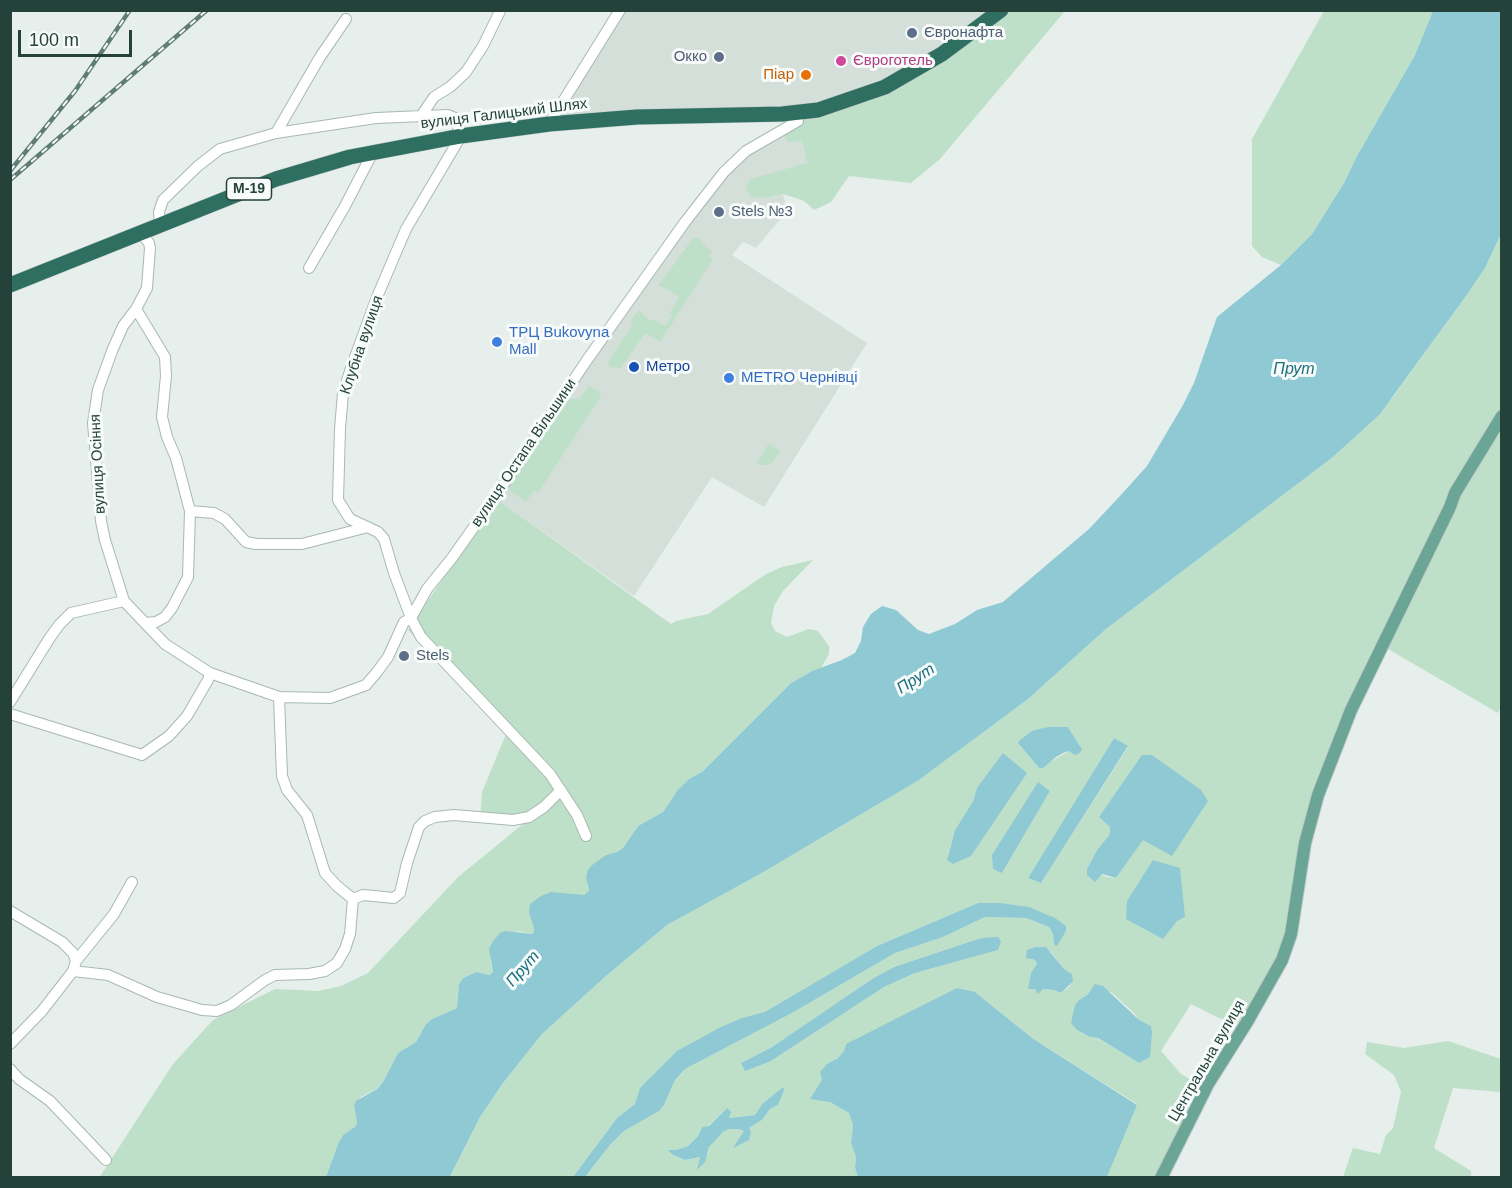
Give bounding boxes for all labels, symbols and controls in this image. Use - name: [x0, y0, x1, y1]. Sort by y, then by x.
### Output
- scale bar: [21, 18, 135, 56]
- place label: Євронафта: [924, 24, 1003, 42]
- marker: Євронафта: [905, 26, 919, 40]
- text: 100 m: [29, 30, 79, 50]
- place label: Окко: [674, 48, 707, 66]
- marker: Окко: [712, 50, 726, 64]
- place label: Євроготель: [853, 52, 933, 70]
- marker: Євроготель: [834, 54, 848, 68]
- place label: Піар: [763, 66, 794, 84]
- marker: Піар: [799, 68, 813, 82]
- street label: вулиця Галицький Шлях: [420, 95, 588, 133]
- road number: М-19: [226, 178, 272, 200]
- place label: Stels №3: [731, 203, 793, 221]
- marker: Stels №3: [712, 205, 726, 219]
- street label: Клубна вулиця: [337, 293, 387, 397]
- place label: ТРЦ Bukovyna Mall: [509, 324, 609, 359]
- marker: ТРЦ Bukovyna Mall: [490, 335, 504, 349]
- place label: Метро: [646, 358, 690, 376]
- marker: Метро: [627, 360, 641, 374]
- water label: Прут: [1273, 360, 1315, 380]
- place label: METRO Чернівці: [741, 369, 858, 387]
- marker: METRO Чернівці: [722, 371, 736, 385]
- street label: вулиця Остапа Вільшини: [468, 376, 580, 530]
- street label: вулиця Осіння: [86, 414, 110, 514]
- place label: Stels: [416, 647, 449, 665]
- marker: Stels: [397, 649, 411, 663]
- water label: Прут: [893, 660, 939, 698]
- water label: Прут: [502, 947, 544, 991]
- street label: Центральна вулиця: [1165, 997, 1249, 1125]

